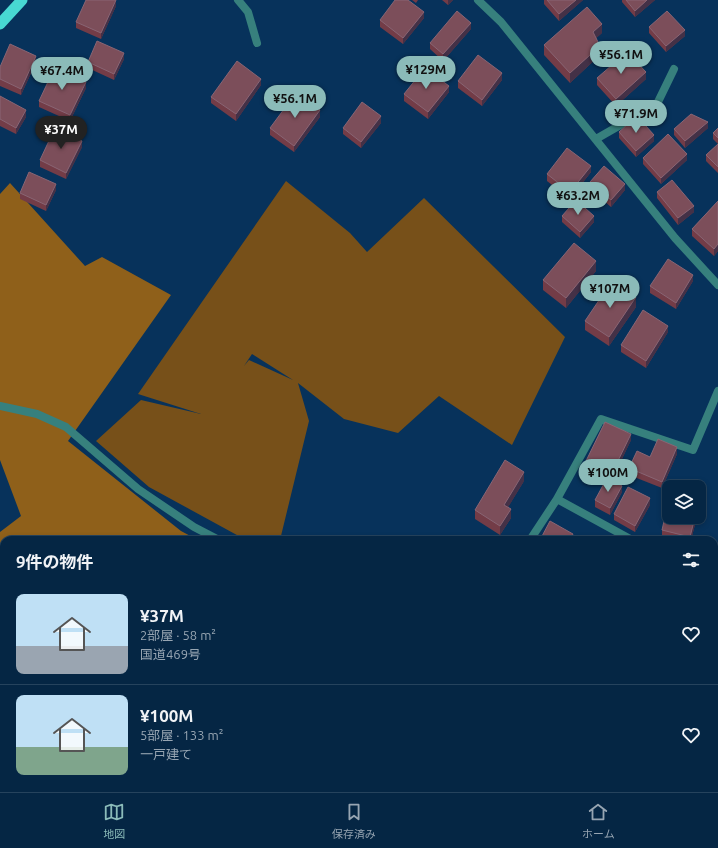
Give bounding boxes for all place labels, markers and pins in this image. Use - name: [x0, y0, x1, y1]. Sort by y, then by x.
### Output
- pin: ¥56.1M: [588, 41, 654, 75]
- pin: ¥129M: [398, 56, 454, 90]
- pin: ¥67.4M: [29, 57, 95, 91]
- pin: ¥56.1M: [262, 85, 328, 119]
- pin: ¥71.9M: [603, 100, 669, 134]
- pin: ¥37M: [37, 116, 85, 150]
- pin: ¥63.2M: [545, 182, 611, 216]
- pin: ¥107M: [582, 275, 638, 309]
- pin: ¥100M: [580, 459, 636, 493]

